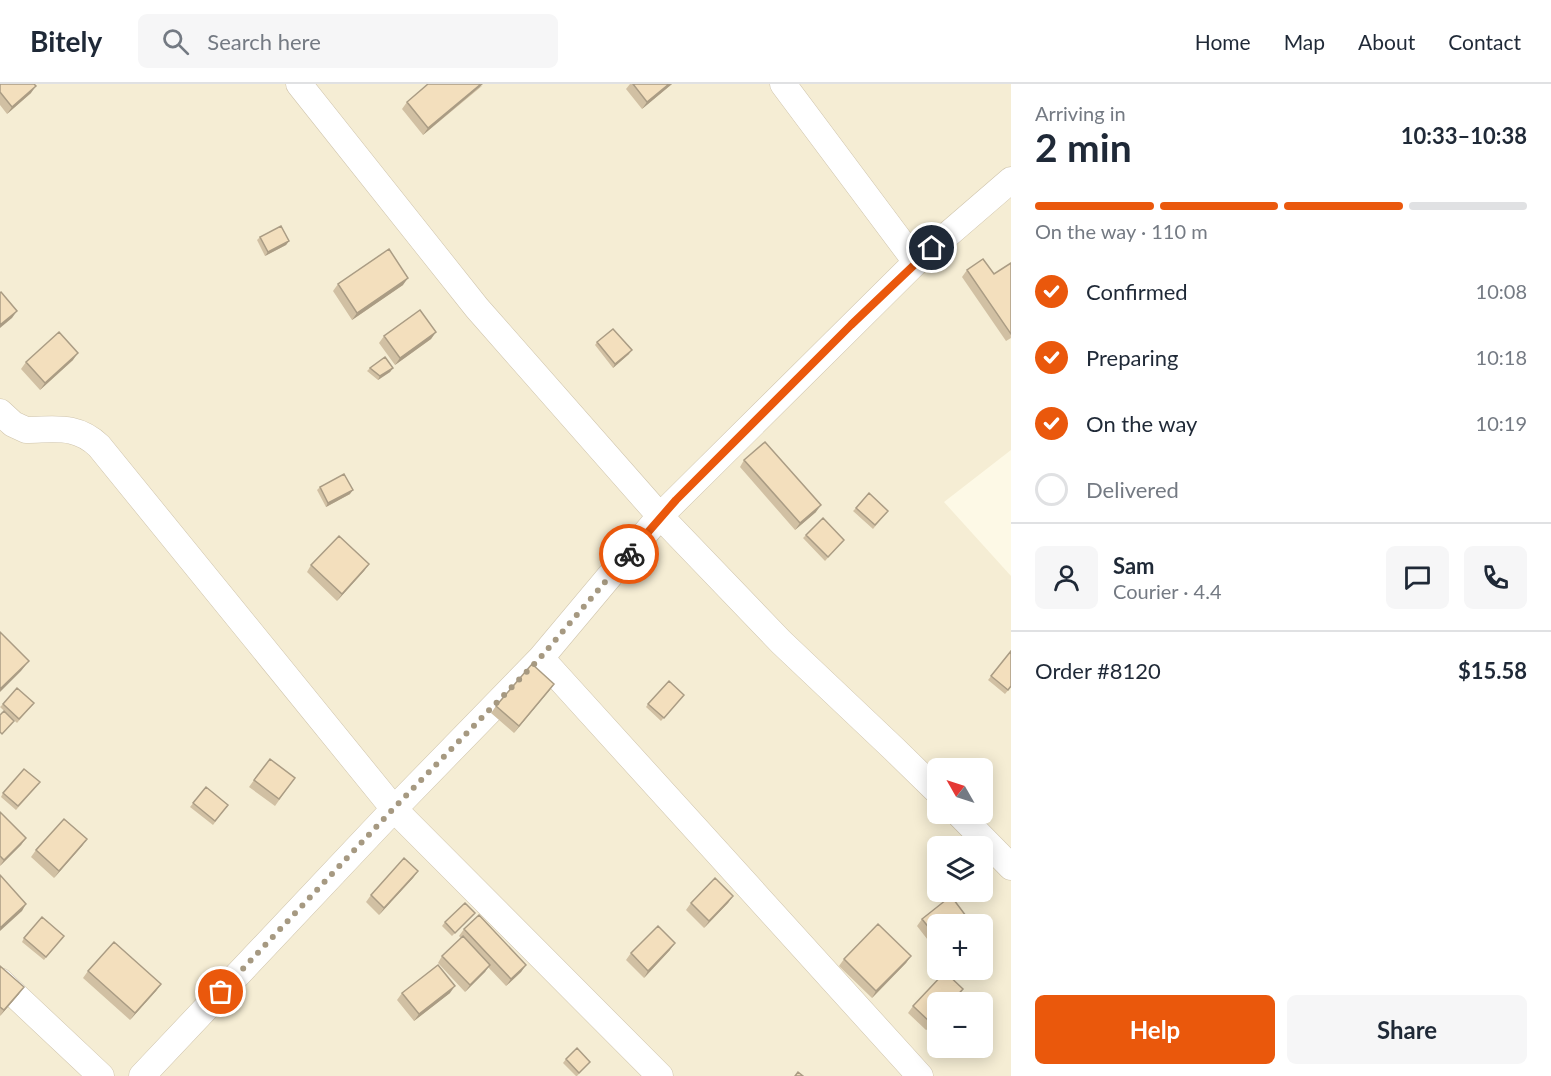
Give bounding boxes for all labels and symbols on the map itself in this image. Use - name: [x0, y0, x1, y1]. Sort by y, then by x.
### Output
- pin: [906, 222, 957, 273]
- courier: [599, 524, 659, 584]
- north arrow: [927, 758, 993, 824]
- pin: [195, 966, 246, 1017]

